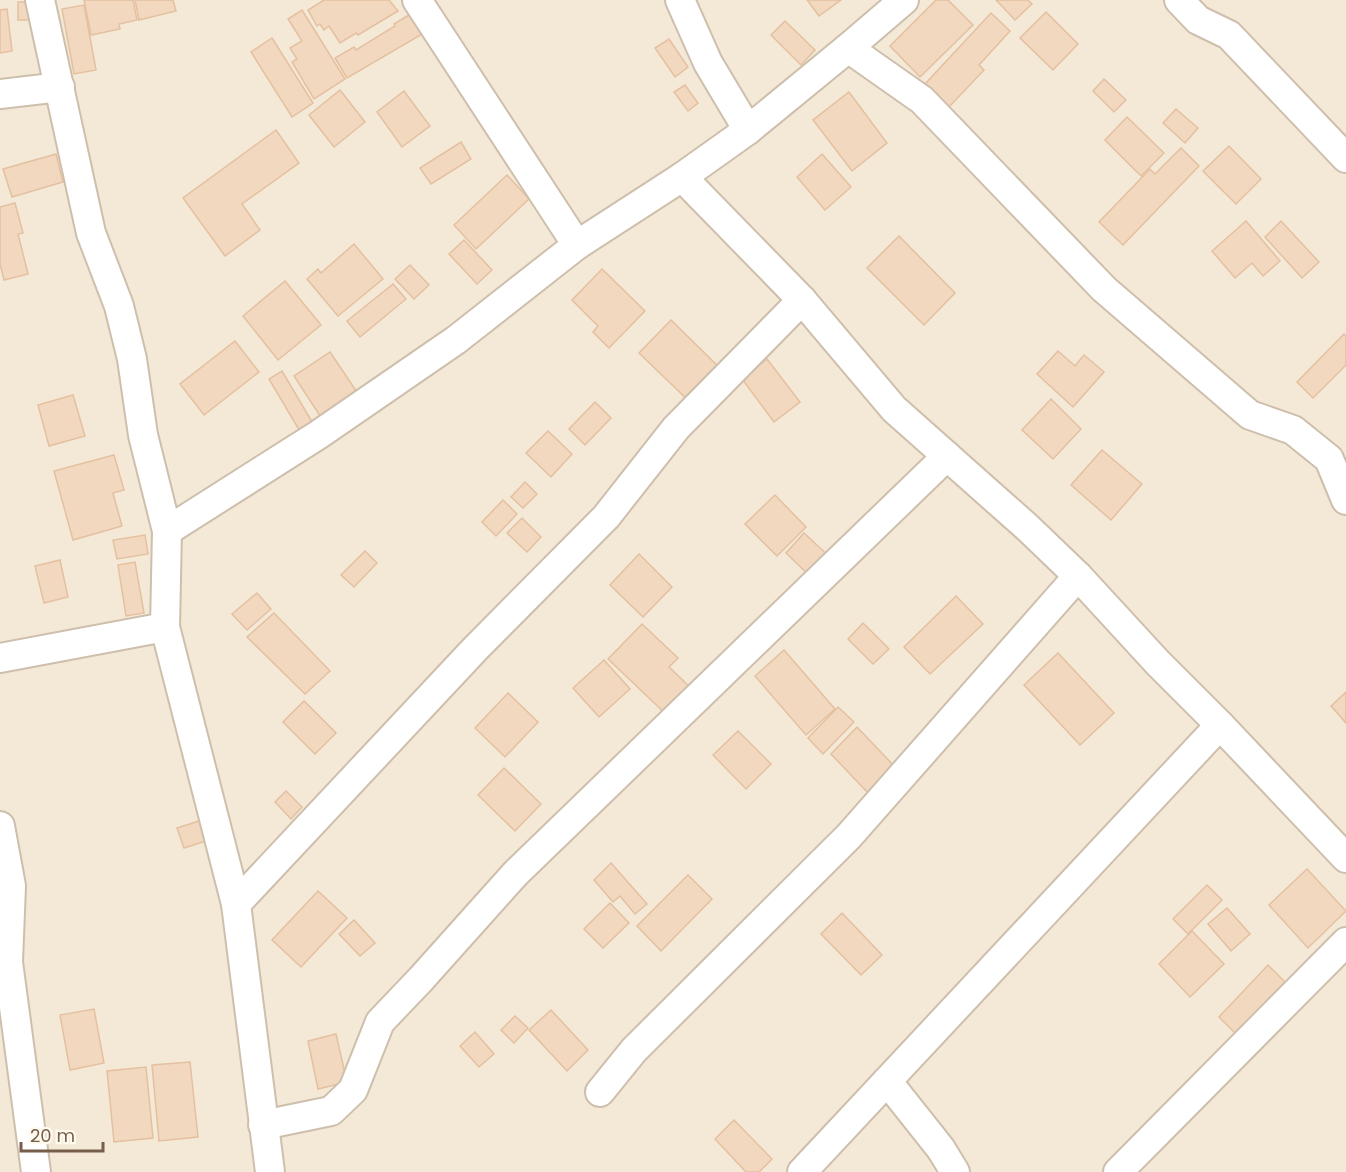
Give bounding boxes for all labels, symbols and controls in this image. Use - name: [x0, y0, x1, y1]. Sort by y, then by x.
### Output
- scale bar: [21, 1115, 104, 1153]
- text: 20 m: [30, 1123, 75, 1148]

